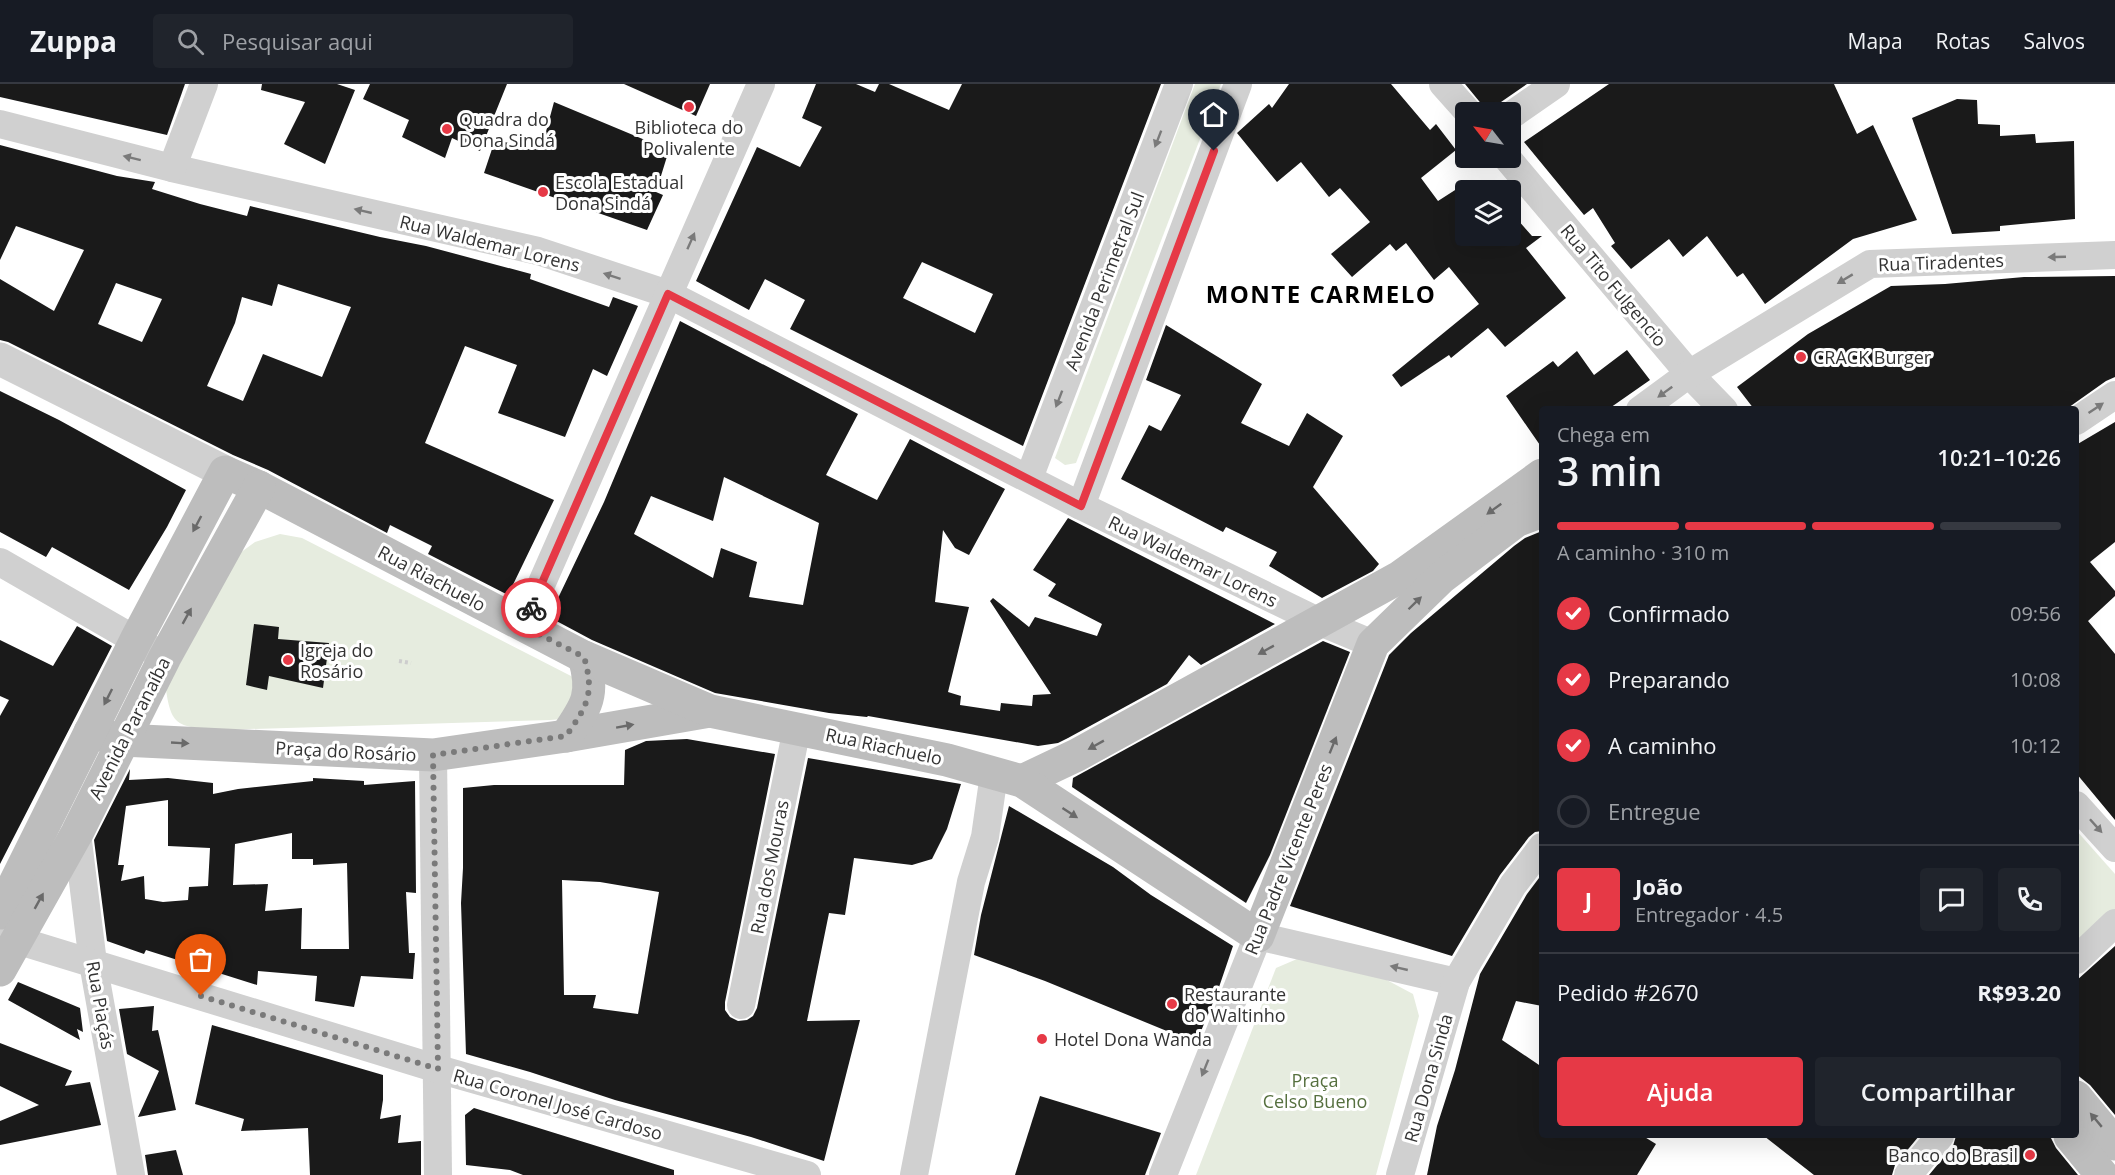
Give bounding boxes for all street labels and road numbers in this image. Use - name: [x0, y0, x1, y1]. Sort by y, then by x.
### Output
- street label: Avenida Perimetral Sul: [1059, 188, 1149, 374]
- street label: Rua Waldemar Lorens: [397, 209, 583, 277]
- street label: Rua Tito Fulgencio: [1556, 219, 1672, 351]
- street label: Rua Tiradentes: [1878, 248, 2004, 276]
- street label: Rua Waldemar Lorens: [1105, 510, 1281, 612]
- street label: Rua Riachuelo: [374, 540, 490, 616]
- street label: Avenida Paranaíba: [83, 653, 175, 803]
- street label: Rua Riachuelo: [823, 722, 945, 770]
- street label: Praça do Rosário: [275, 735, 417, 767]
- street label: Rua Padre Vicente Peres: [1239, 760, 1337, 958]
- street label: Rua dos Mouras: [744, 798, 794, 936]
- street label: Rua Piaçás: [81, 959, 121, 1051]
- street label: Rua Dona Sinda: [1398, 1011, 1458, 1145]
- street label: Rua Coronel José Cardoso: [451, 1063, 665, 1145]

